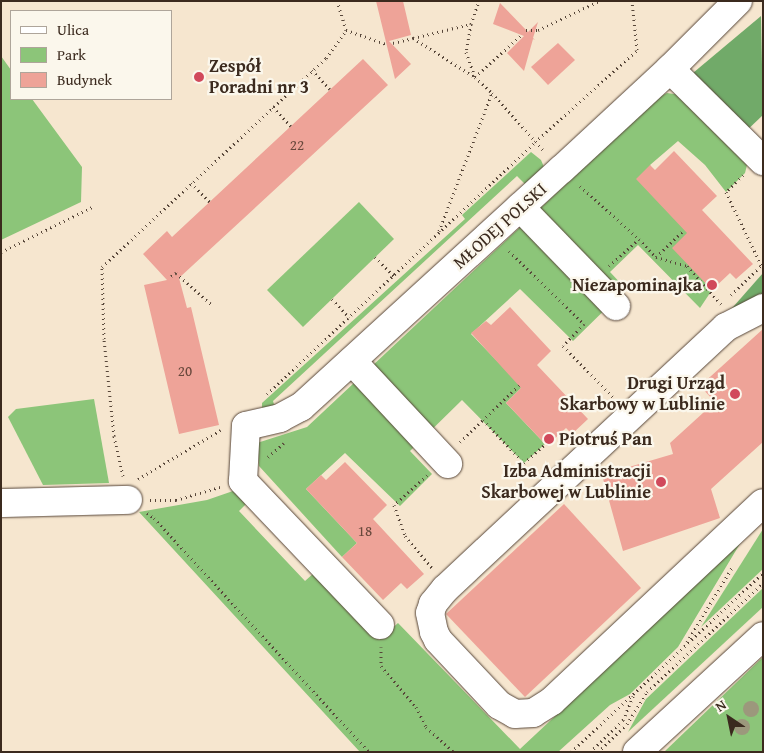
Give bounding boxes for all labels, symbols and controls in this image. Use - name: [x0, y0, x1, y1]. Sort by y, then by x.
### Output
- legend: [10, 10, 172, 100]
- text: Ulica: [57, 19, 89, 40]
- text: Park: [57, 44, 86, 65]
- place label: Zespół Poradni nr 3: [209, 56, 309, 98]
- text: Budynek: [57, 69, 112, 90]
- marker: Zespół Poradni nr 3: [193, 71, 205, 83]
- house number: 22: [290, 136, 304, 154]
- street label: MŁODEJ POLSKI: [449, 178, 551, 274]
- place label: Niezapominajka: [572, 274, 702, 296]
- marker: Niezapominajka: [706, 279, 718, 291]
- house number: 20: [178, 362, 192, 380]
- place label: Drugi Urząd Skarbowy w Lublinie: [560, 373, 725, 416]
- marker: Drugi Urząd Skarbowy w Lublinie: [729, 388, 741, 400]
- place label: Piotruś Pan: [559, 428, 652, 450]
- marker: Piotruś Pan: [543, 433, 555, 445]
- place label: Izba Administracji Skarbowej w Lublinie: [481, 461, 651, 504]
- marker: Izba Administracji Skarbowej w Lublinie: [655, 476, 667, 488]
- house number: 18: [358, 522, 372, 540]
- north arrow: [704, 693, 754, 743]
- text: N: [711, 695, 730, 716]

